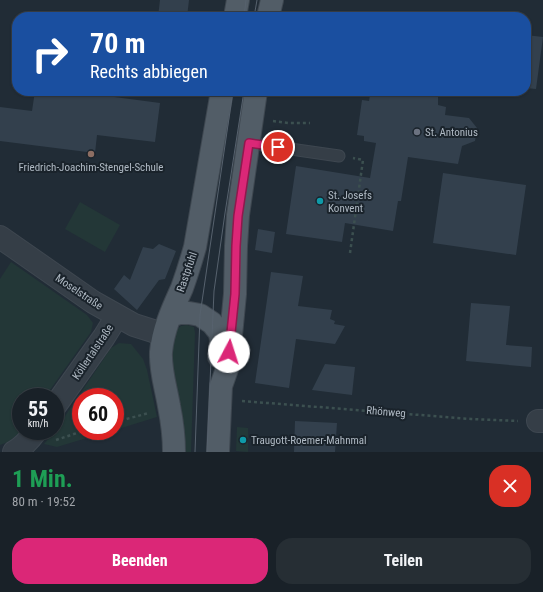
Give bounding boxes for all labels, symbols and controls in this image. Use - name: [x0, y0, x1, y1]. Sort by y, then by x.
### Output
- text: 70 m: [90, 27, 146, 60]
- icon: right: [24, 28, 76, 80]
- text: Rechts abbiegen: [90, 61, 208, 82]
- place label: St. Antonius: [425, 126, 478, 139]
- marker: St. Antonius: [412, 127, 422, 137]
- pin: [261, 130, 295, 164]
- icon: arrive: [267, 136, 289, 158]
- marker: Friedrich-Joachim-Stengel-Schule: [86, 149, 96, 159]
- place label: Friedrich-Joachim-Stengel-Schule: [18, 161, 164, 174]
- place label: St. Josefs Konvent: [328, 189, 372, 215]
- marker: St. Josefs Konvent: [315, 196, 325, 206]
- street label: Rastpfuhl: [174, 250, 200, 294]
- street label: Moselstraße: [53, 271, 105, 313]
- street label: Köllertalstraße: [70, 322, 116, 382]
- position arrow: [208, 331, 250, 373]
- speed limit sign: 60: [72, 388, 124, 440]
- text: 55: [28, 397, 48, 421]
- street label: Rhönweg: [366, 404, 406, 420]
- text: km/h: [28, 418, 48, 429]
- place label: Traugott-Roemer-Mahnmal: [251, 434, 367, 447]
- marker: Traugott-Roemer-Mahnmal: [238, 435, 248, 445]
- text: 1 Min.: [12, 465, 73, 493]
- button: close: [489, 465, 531, 507]
- text: 80 m · 19:52: [12, 494, 75, 509]
- button: Beenden: [12, 538, 268, 584]
- button: Teilen: [276, 538, 531, 584]

